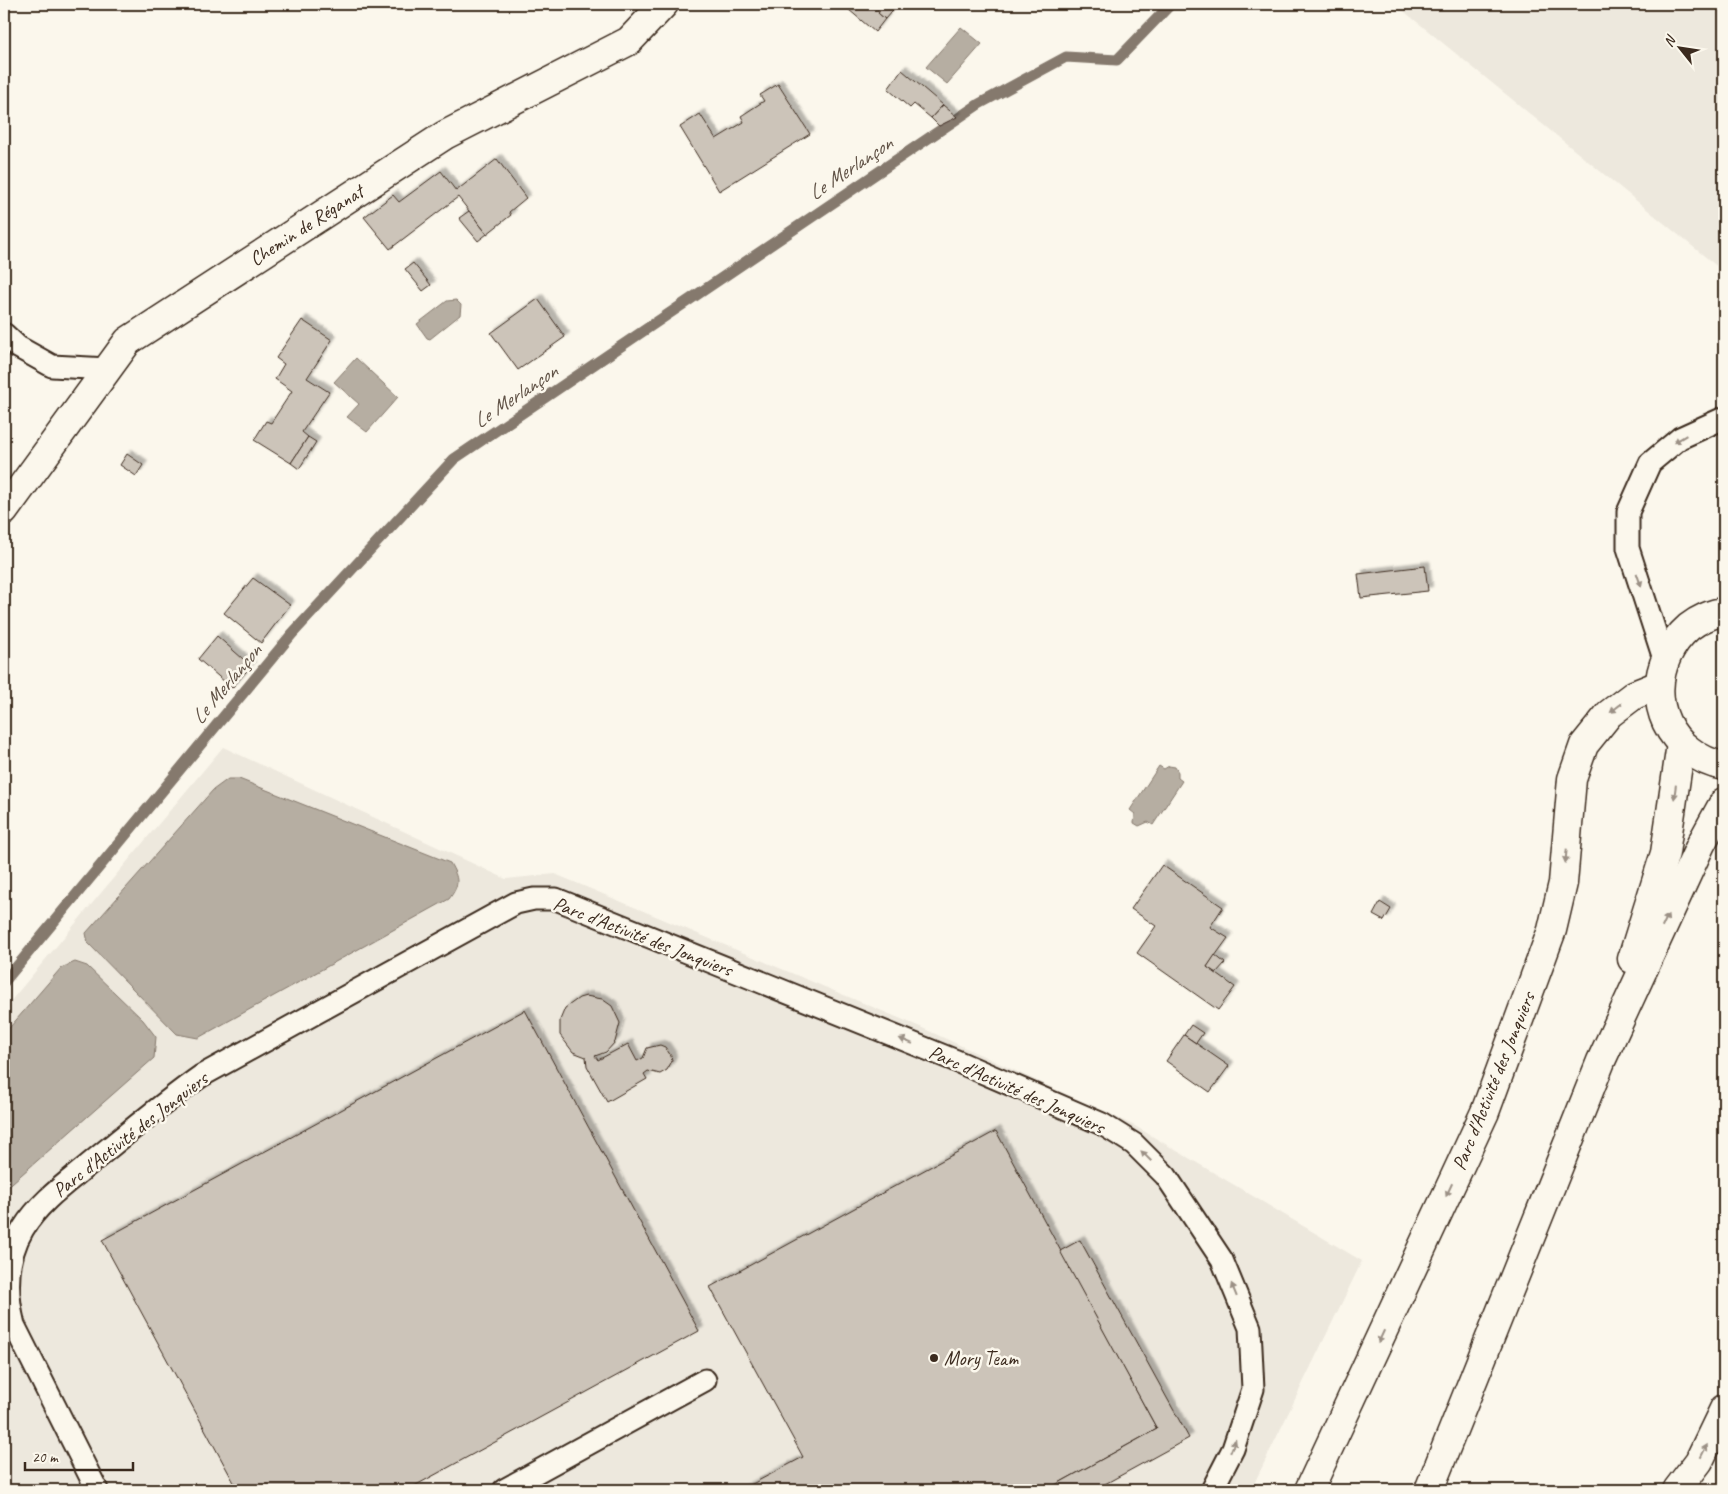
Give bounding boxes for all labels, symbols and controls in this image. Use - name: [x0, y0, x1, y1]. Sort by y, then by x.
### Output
- north arrow: [1656, 22, 1706, 72]
- text: N: [1660, 32, 1680, 50]
- water label: Le Merlançon: [803, 129, 898, 206]
- street label: Chemin de Réganat: [245, 177, 371, 272]
- water label: Le Merlançon: [468, 357, 563, 434]
- one-way arrow: [1674, 434, 1687, 443]
- one-way arrow: [1636, 573, 1643, 588]
- water label: Le Merlançon: [185, 638, 268, 729]
- one-way arrow: [1610, 703, 1623, 714]
- one-way arrow: [1670, 785, 1678, 801]
- one-way arrow: [1562, 848, 1570, 864]
- street label: Parc d'Activité des Jonquiers: [550, 891, 738, 983]
- one-way arrow: [1662, 914, 1670, 928]
- street label: Parc d'Activité des Jonquiers: [1446, 987, 1541, 1174]
- one-way arrow: [898, 1036, 913, 1044]
- street label: Parc d'Activité des Jonquiers: [925, 1039, 1111, 1140]
- street label: Parc d'Activité des Jonquiers: [48, 1065, 214, 1203]
- one-way arrow: [1140, 1150, 1152, 1162]
- one-way arrow: [1445, 1183, 1453, 1197]
- one-way arrow: [1230, 1283, 1238, 1298]
- one-way arrow: [1376, 1330, 1384, 1344]
- place label: Mory Team: [944, 1346, 1019, 1371]
- marker: Mory Team: [928, 1352, 940, 1364]
- one-way arrow: [1229, 1438, 1237, 1453]
- scale bar: [25, 1439, 132, 1471]
- one-way arrow: [1700, 1444, 1708, 1459]
- text: 20 m: [32, 1448, 59, 1467]

